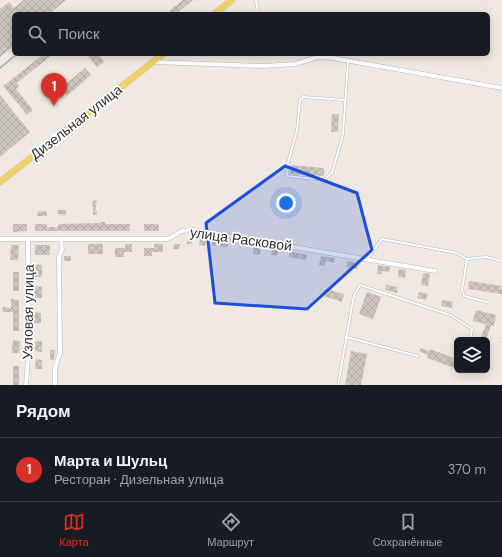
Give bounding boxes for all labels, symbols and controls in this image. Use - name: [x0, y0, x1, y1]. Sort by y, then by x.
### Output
- search box: [12, 12, 490, 56]
- icon: search: [26, 23, 48, 45]
- text: Поиск: [58, 24, 100, 44]
- pin: 1: [41, 73, 67, 106]
- street label: Дизельная улица: [26, 80, 126, 163]
- your location: [276, 193, 296, 213]
- street label: улица Расковой: [189, 223, 293, 255]
- street label: Узловая улица: [18, 264, 38, 360]
- map controls: [454, 337, 490, 373]
- button: layers: [454, 337, 490, 373]
- text: Рядом: [16, 400, 71, 422]
- text: Марта и Шульц: [54, 451, 167, 471]
- text: 1: [27, 461, 31, 478]
- text: 370 m: [448, 461, 486, 478]
- text: Ресторан · Дизельная улица: [54, 471, 224, 488]
- tab: Карта: [59, 511, 89, 549]
- tab: Маршрут: [207, 511, 254, 549]
- tab: Сохранённые: [373, 511, 443, 549]

